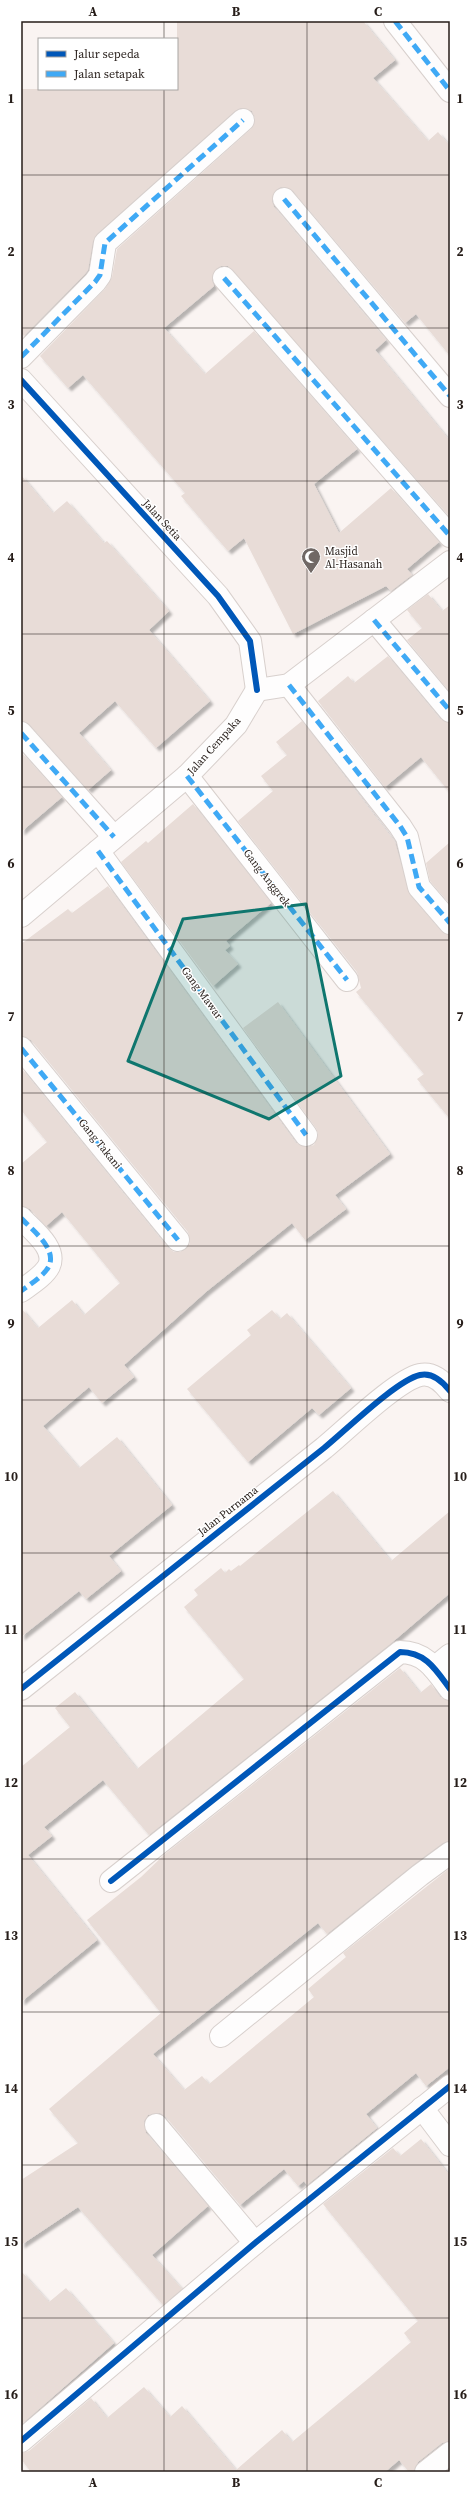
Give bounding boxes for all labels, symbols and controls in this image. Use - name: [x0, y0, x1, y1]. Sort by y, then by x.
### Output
- text: A: [89, 3, 98, 20]
- text: B: [232, 3, 241, 20]
- text: C: [374, 3, 382, 20]
- legend: [38, 38, 178, 90]
- text: Jalur sepeda: [73, 46, 141, 62]
- text: Jalan setapak: [73, 66, 145, 82]
- text: 1: [7, 90, 15, 107]
- text: 1: [456, 90, 464, 107]
- text: 2: [7, 243, 15, 260]
- text: 2: [456, 243, 464, 260]
- text: 3: [7, 396, 15, 413]
- text: 3: [456, 396, 464, 413]
- street label: Jalan Setia: [138, 495, 185, 544]
- place label: Masjid Al-Hasanah: [325, 544, 383, 572]
- mosque icon: Masjid Al-Hasanah: [300, 546, 322, 574]
- text: 4: [7, 549, 15, 566]
- text: 4: [456, 549, 464, 566]
- text: 5: [7, 702, 15, 719]
- text: 5: [456, 702, 464, 719]
- street label: Jalan Cempaka: [183, 713, 244, 779]
- street label: Gang Anggrek: [240, 846, 295, 911]
- text: 6: [7, 855, 15, 872]
- text: 6: [456, 855, 464, 872]
- street label: Gang Mawar: [178, 964, 226, 1023]
- text: 7: [7, 1008, 15, 1025]
- text: 7: [456, 1008, 464, 1025]
- street label: Gang Takani: [75, 1116, 125, 1172]
- text: 8: [7, 1162, 15, 1179]
- text: 8: [456, 1162, 464, 1179]
- text: 9: [7, 1315, 15, 1332]
- text: 9: [456, 1315, 464, 1332]
- text: 10: [4, 1468, 18, 1485]
- text: 10: [453, 1468, 467, 1485]
- street label: Jalan Purnama: [194, 1482, 262, 1540]
- text: 11: [4, 1621, 18, 1638]
- text: 11: [453, 1621, 467, 1638]
- text: 12: [4, 1774, 18, 1791]
- text: 12: [453, 1774, 467, 1791]
- text: 13: [4, 1927, 18, 1944]
- text: 13: [453, 1927, 467, 1944]
- text: 14: [4, 2080, 18, 2097]
- text: 14: [453, 2080, 467, 2097]
- text: 15: [4, 2233, 18, 2250]
- text: 15: [453, 2233, 467, 2250]
- text: 16: [4, 2386, 18, 2403]
- text: 16: [453, 2386, 467, 2403]
- text: A: [89, 2474, 98, 2491]
- text: B: [232, 2474, 241, 2491]
- text: C: [374, 2474, 382, 2491]

